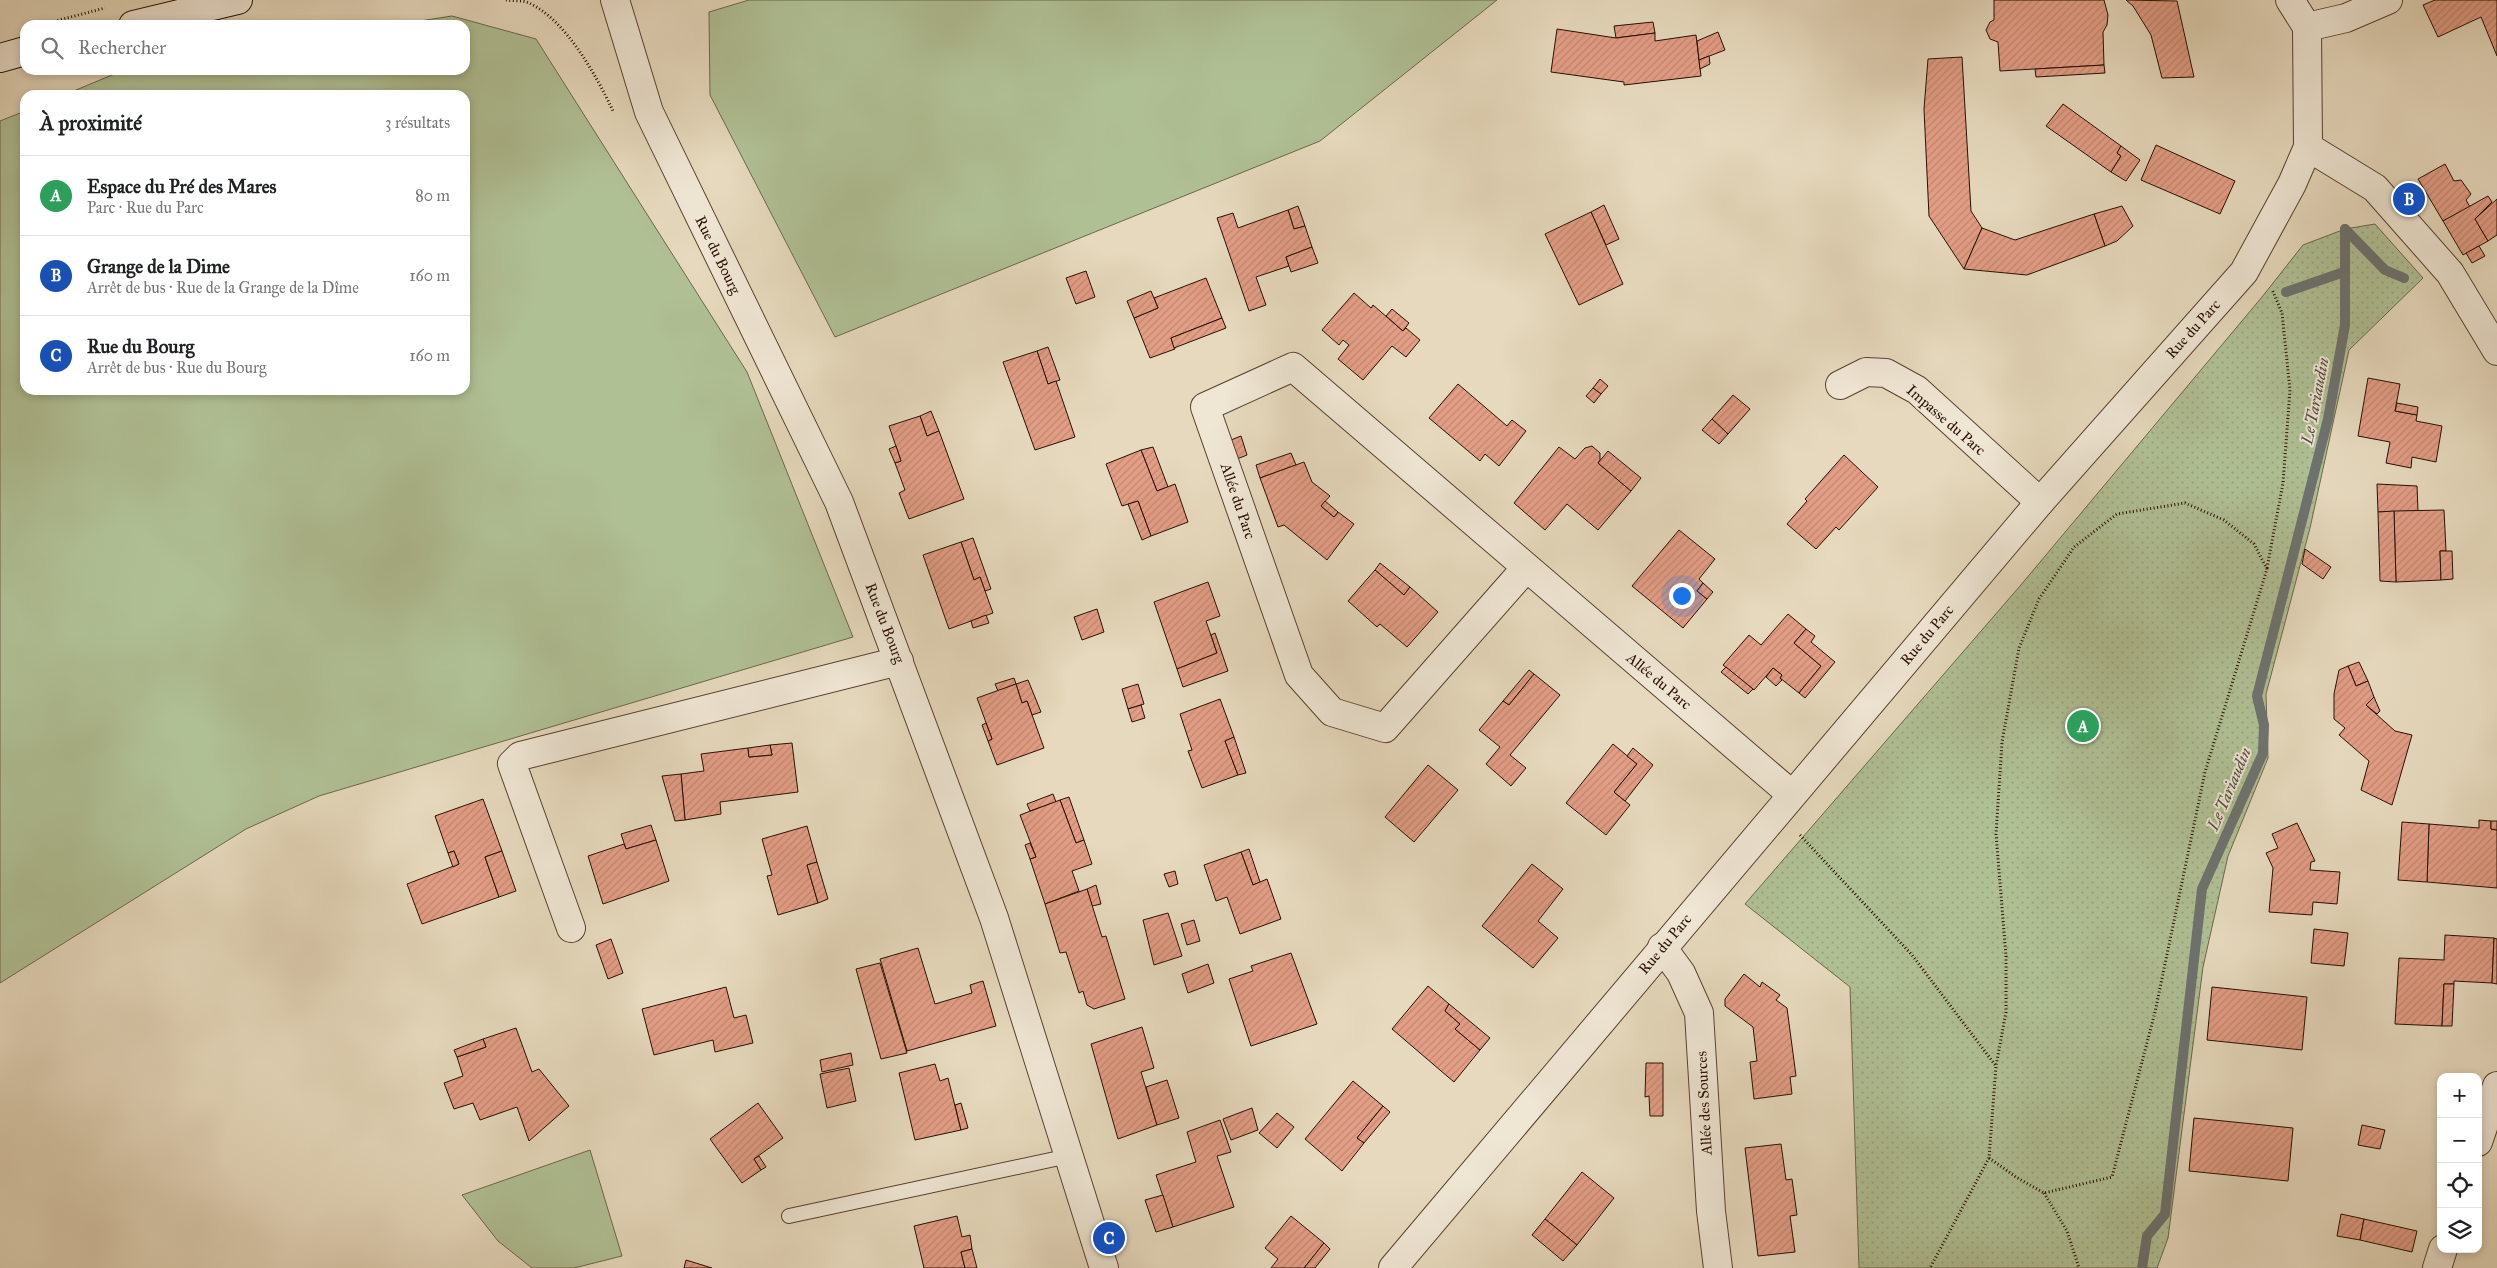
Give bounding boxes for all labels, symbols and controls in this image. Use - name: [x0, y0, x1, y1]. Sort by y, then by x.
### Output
- search box: [20, 20, 470, 75]
- icon: search: [38, 34, 66, 62]
- text: Rechercher: [78, 36, 166, 59]
- text: À proximité: [40, 110, 142, 136]
- text: 3 résultats: [385, 113, 450, 132]
- text: Espace du Pré des Mares: [87, 175, 277, 198]
- pin: B: [2393, 180, 2425, 218]
- text: A: [51, 186, 61, 205]
- text: 80 m: [415, 186, 450, 205]
- text: Parc · Rue du Parc: [87, 198, 204, 217]
- street label: Rue du Bourg: [691, 213, 745, 298]
- text: Grange de la Dime: [87, 255, 230, 278]
- text: B: [51, 266, 61, 285]
- text: 160 m: [409, 266, 450, 285]
- text: Arrêt de bus · Rue de la Grange de la Dîme: [87, 278, 359, 297]
- street label: Rue du Parc: [2162, 296, 2224, 362]
- text: Rue du Bourg: [87, 335, 194, 358]
- text: C: [51, 346, 61, 365]
- text: 160 m: [409, 346, 450, 365]
- water label: Le Tariaudin: [2297, 356, 2333, 447]
- text: Arrêt de bus · Rue du Bourg: [87, 358, 267, 377]
- street label: Impasse du Parc: [1903, 381, 1989, 459]
- street label: Allée du Parc: [1216, 460, 1259, 541]
- street label: Rue du Bourg: [861, 580, 909, 667]
- your location: [1669, 583, 1695, 609]
- street label: Rue du Parc: [1897, 601, 1957, 669]
- street label: Allée du Parc: [1622, 648, 1695, 713]
- pin: A: [2067, 707, 2099, 745]
- water label: Le Tariaudin: [2203, 744, 2255, 834]
- street label: Rue du Parc: [1635, 910, 1695, 978]
- street label: Allée des Sources: [1692, 1050, 1716, 1157]
- map controls: [2437, 1073, 2482, 1253]
- button: +: [2437, 1073, 2482, 1118]
- button: −: [2437, 1118, 2482, 1163]
- button: locate: [2437, 1163, 2482, 1208]
- button: layers: [2437, 1208, 2482, 1253]
- pin: C: [1093, 1219, 1125, 1257]

